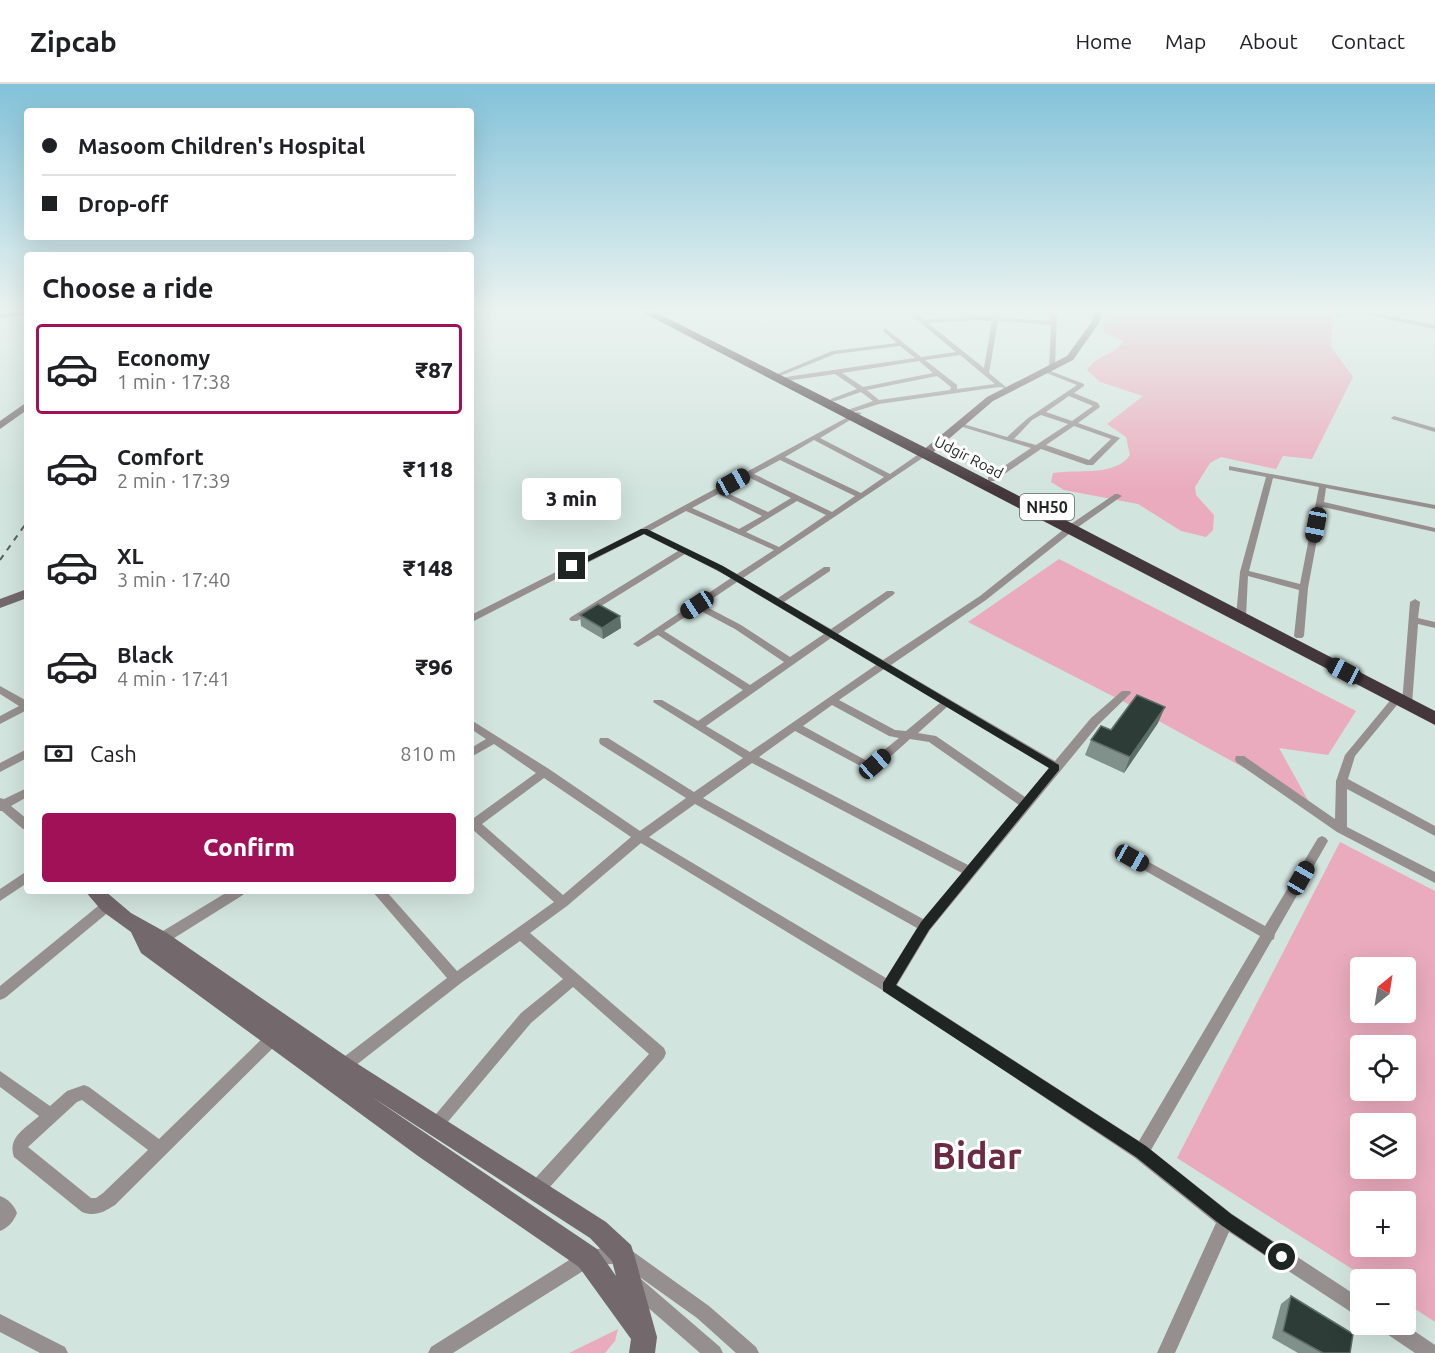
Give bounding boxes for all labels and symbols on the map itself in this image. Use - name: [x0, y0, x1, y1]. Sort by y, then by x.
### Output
- street label: Udgir Road: [932, 432, 1006, 482]
- car: [713, 465, 753, 499]
- callout: 3 min: [522, 479, 622, 521]
- road number: NH50: [1020, 494, 1074, 520]
- car: [1304, 506, 1328, 544]
- route end: [558, 552, 585, 579]
- car: [677, 588, 717, 622]
- car: [1324, 655, 1364, 687]
- car: [856, 745, 894, 783]
- car: [1112, 841, 1152, 875]
- car: [1284, 858, 1318, 898]
- north arrow: [1350, 957, 1416, 1023]
- district label: Bidar: [932, 1135, 1022, 1176]
- route start: [1268, 1243, 1295, 1270]

